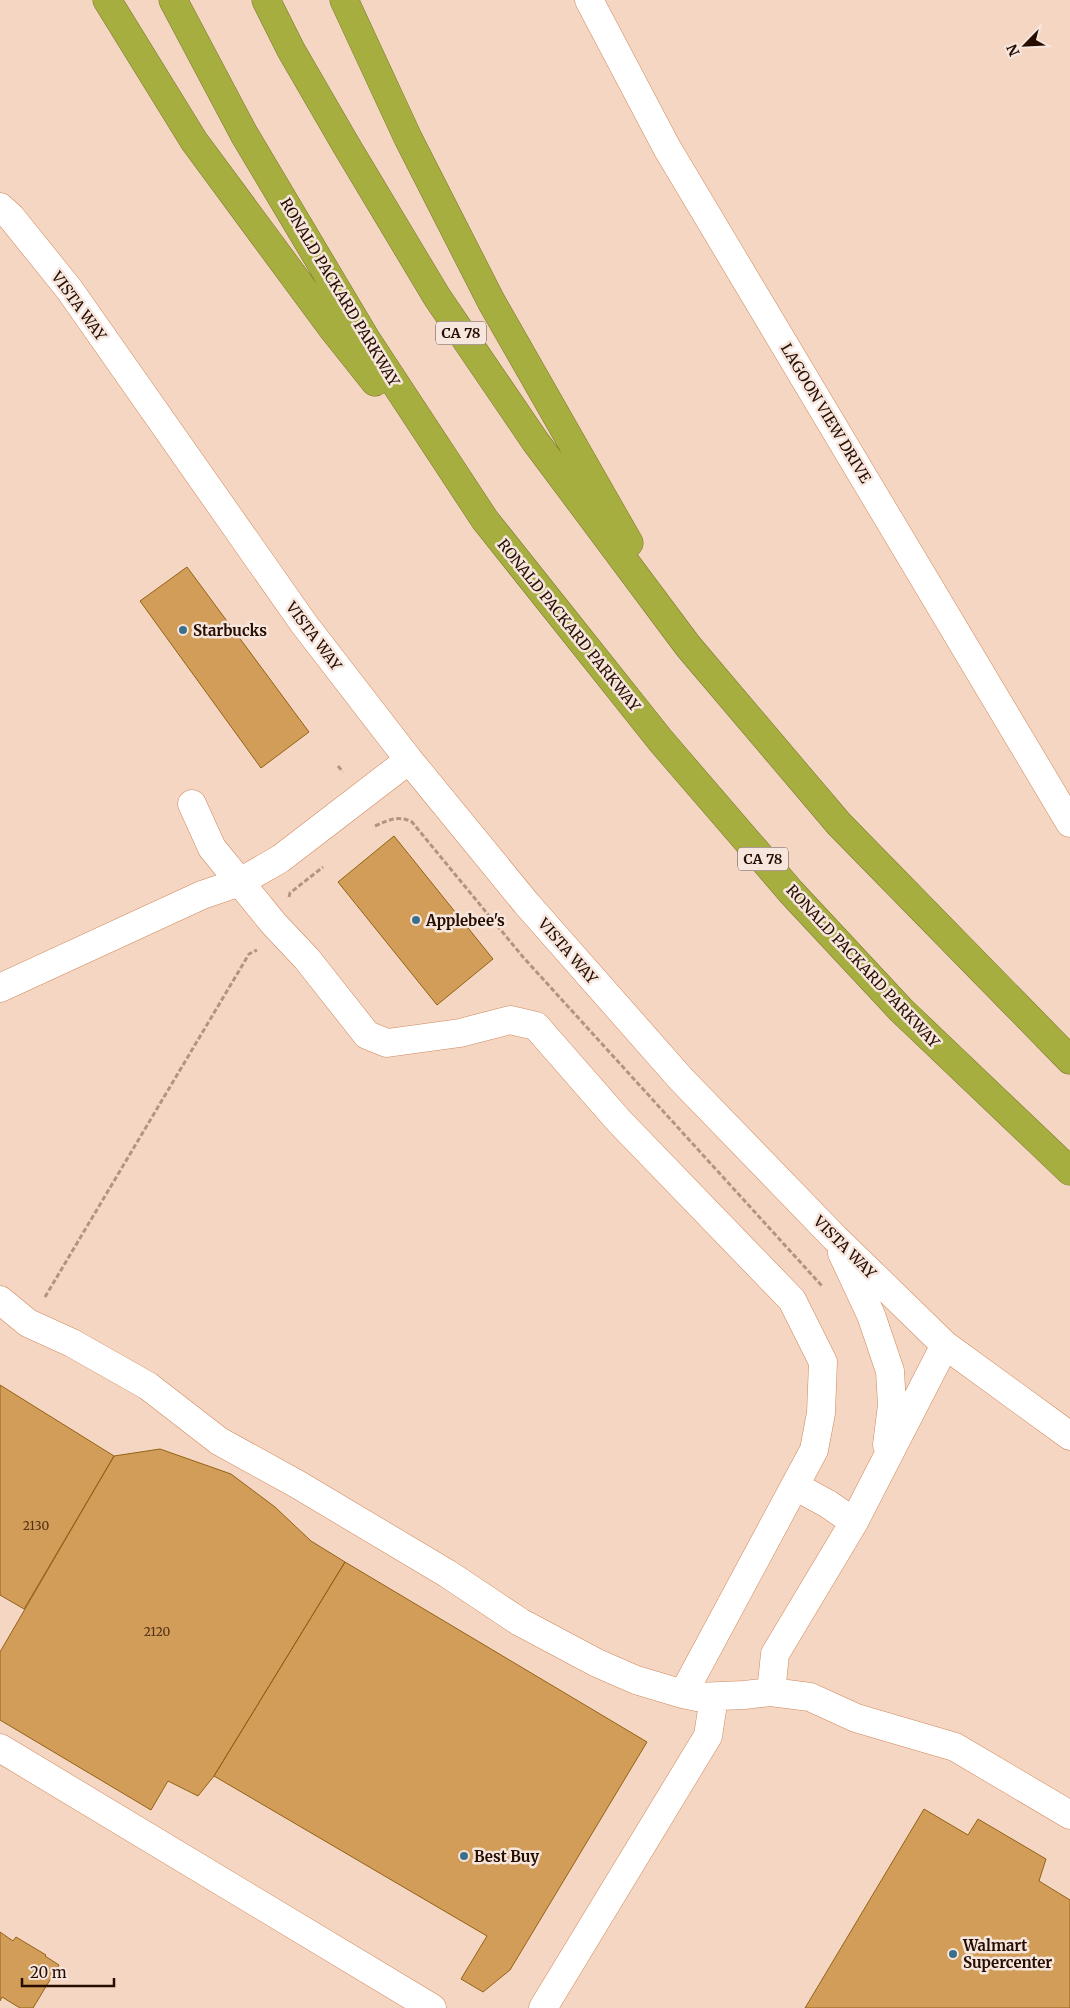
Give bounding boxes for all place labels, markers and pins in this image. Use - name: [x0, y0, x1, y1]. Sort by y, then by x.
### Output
- place label: Starbucks: [193, 621, 267, 640]
- marker: Starbucks: [177, 624, 189, 636]
- place label: Applebee's: [425, 911, 505, 930]
- marker: Applebee's: [410, 914, 422, 926]
- place label: Best Buy: [474, 1847, 539, 1866]
- marker: Best Buy: [458, 1850, 470, 1862]
- place label: Walmart Supercenter: [962, 1936, 1052, 1972]
- marker: Walmart Supercenter: [947, 1948, 959, 1960]

